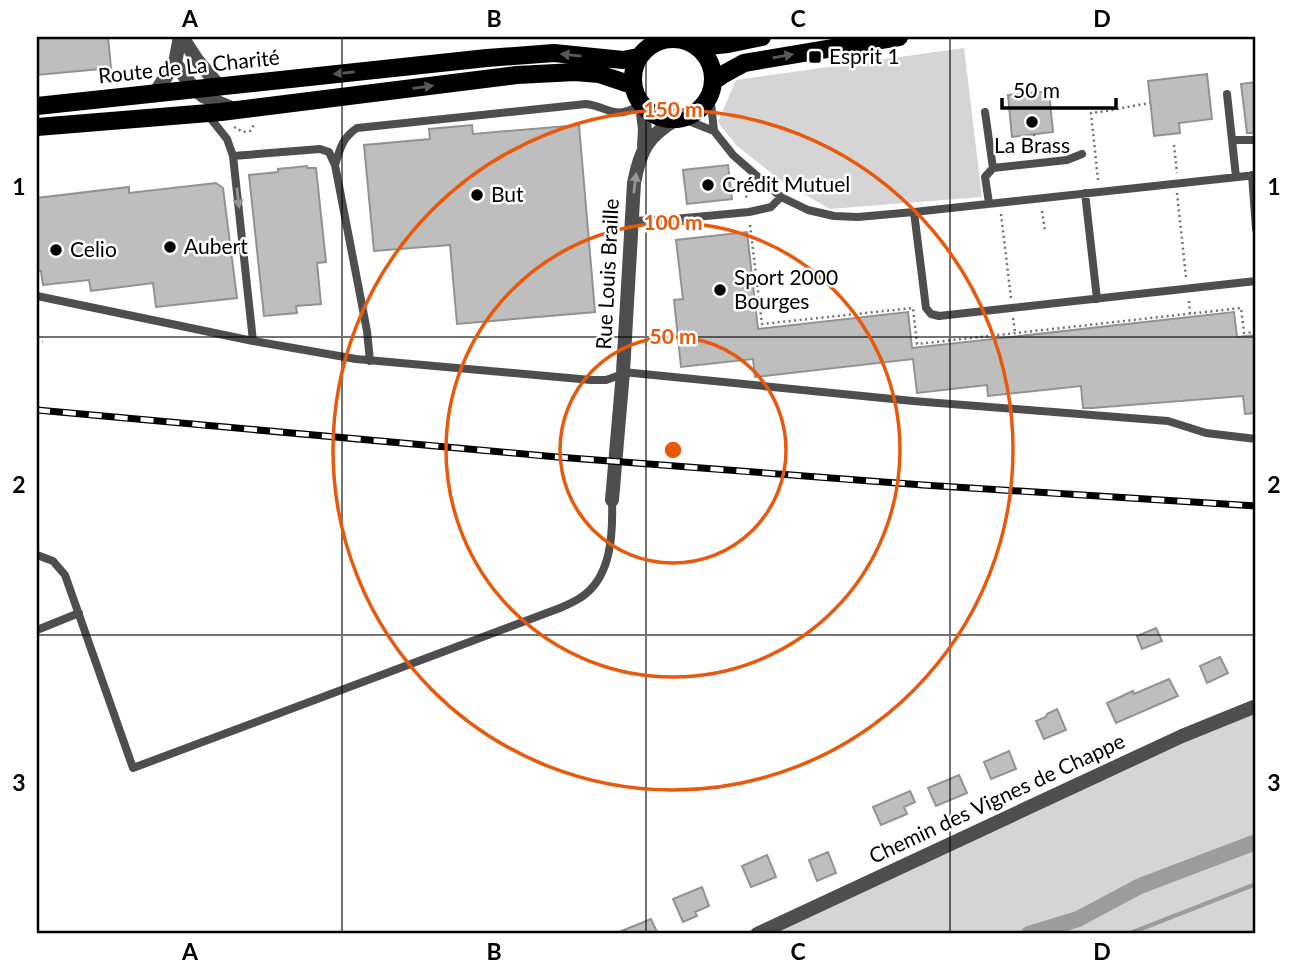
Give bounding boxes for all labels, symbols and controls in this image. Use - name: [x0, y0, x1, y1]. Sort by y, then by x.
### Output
- text: A: [181, 4, 199, 32]
- text: B: [486, 4, 502, 32]
- text: C: [790, 4, 806, 32]
- text: D: [1093, 4, 1111, 32]
- place label: Esprit 1: [829, 43, 900, 68]
- street label: Route de La Charité: [97, 44, 281, 87]
- marker: Esprit 1: [807, 49, 823, 65]
- one-way arrow: [560, 50, 582, 61]
- one-way arrow: [772, 50, 794, 61]
- scale bar: [1002, 66, 1116, 110]
- one-way arrow: [333, 68, 355, 79]
- text: 50 m: [1013, 77, 1060, 102]
- one-way arrow: [412, 81, 434, 92]
- text: 150 m: [643, 96, 703, 121]
- marker: La Brass: [1024, 114, 1040, 130]
- place label: La Brass: [994, 132, 1070, 157]
- place label: Crédit Mutuel: [722, 171, 850, 196]
- text: 1: [12, 172, 26, 200]
- one-way arrow: [630, 172, 641, 194]
- text: 1: [1267, 172, 1281, 200]
- marker: Crédit Mutuel: [700, 177, 716, 193]
- place label: But: [491, 181, 524, 206]
- one-way arrow: [232, 187, 243, 209]
- marker: But: [469, 187, 485, 203]
- street label: Rue Louis Braille: [590, 198, 623, 350]
- text: 100 m: [643, 209, 703, 234]
- place label: Aubert: [184, 233, 248, 258]
- place label: Celio: [70, 236, 117, 261]
- marker: Aubert: [162, 239, 178, 255]
- marker: Celio: [48, 242, 64, 258]
- place label: Sport 2000 Bourges: [734, 264, 838, 313]
- marker: Sport 2000 Bourges: [712, 282, 728, 298]
- text: 50 m: [649, 323, 697, 348]
- centre of rings: [661, 438, 685, 462]
- text: 2: [12, 470, 26, 498]
- text: 2: [1267, 470, 1281, 498]
- street label: Chemin des Vignes de Chappe: [865, 727, 1128, 868]
- text: 3: [12, 768, 26, 796]
- text: 3: [1267, 768, 1281, 796]
- text: A: [181, 937, 199, 965]
- text: B: [486, 937, 502, 965]
- text: C: [790, 937, 806, 965]
- text: D: [1093, 937, 1111, 965]

